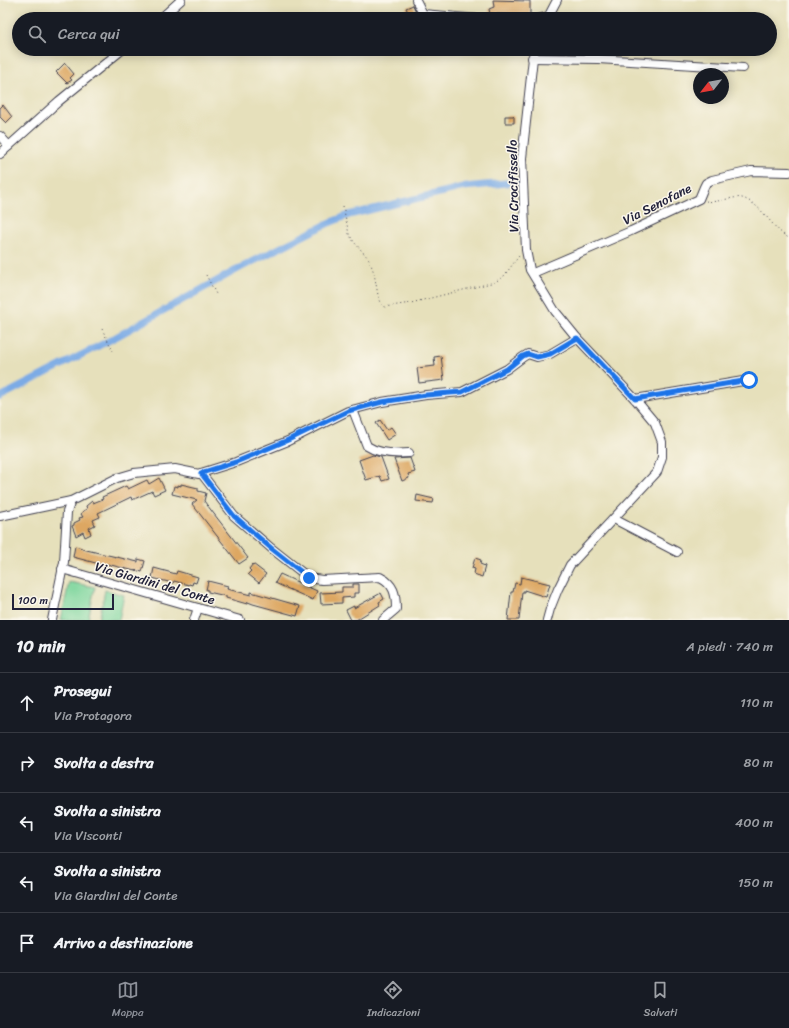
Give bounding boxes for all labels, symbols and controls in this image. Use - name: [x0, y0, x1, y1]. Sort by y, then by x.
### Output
- search box: [12, 12, 777, 56]
- text: Cerca qui: [58, 21, 120, 47]
- icon: search: [26, 23, 48, 45]
- north arrow: [693, 68, 729, 104]
- street label: Via Crocifissello: [501, 139, 525, 233]
- street label: Via Senofane: [618, 177, 696, 231]
- route start: [740, 371, 758, 389]
- street label: Via Giardini del Conte: [92, 555, 218, 611]
- route end: [300, 569, 318, 587]
- text: 100 m: [18, 591, 48, 610]
- scale bar: [12, 592, 114, 611]
- text: 10 min: [16, 631, 65, 661]
- text: A piedi · 740 m: [686, 635, 773, 658]
- text: Prosegui: [54, 678, 111, 704]
- text: 110 m: [740, 691, 773, 714]
- icon: ahead: [16, 692, 38, 714]
- text: Via Protagora: [54, 704, 132, 727]
- text: Svolta a destra: [54, 750, 153, 776]
- text: 80 m: [744, 751, 773, 774]
- icon: right: [16, 752, 38, 774]
- text: Svolta a sinistra: [54, 798, 161, 824]
- text: 400 m: [735, 811, 773, 834]
- icon: left: [16, 812, 38, 834]
- text: Via Visconti: [54, 824, 122, 847]
- text: Svolta a sinistra: [54, 858, 161, 884]
- text: 150 m: [738, 871, 773, 894]
- icon: left: [16, 872, 38, 894]
- text: Via Giardini del Conte: [54, 884, 178, 907]
- text: Arrivo a destinazione: [54, 930, 193, 956]
- icon: arrive: [16, 932, 38, 954]
- tab: Mappa: [112, 979, 143, 1022]
- tab: Indicazioni: [367, 979, 420, 1022]
- tab: Salvati: [644, 979, 677, 1022]

